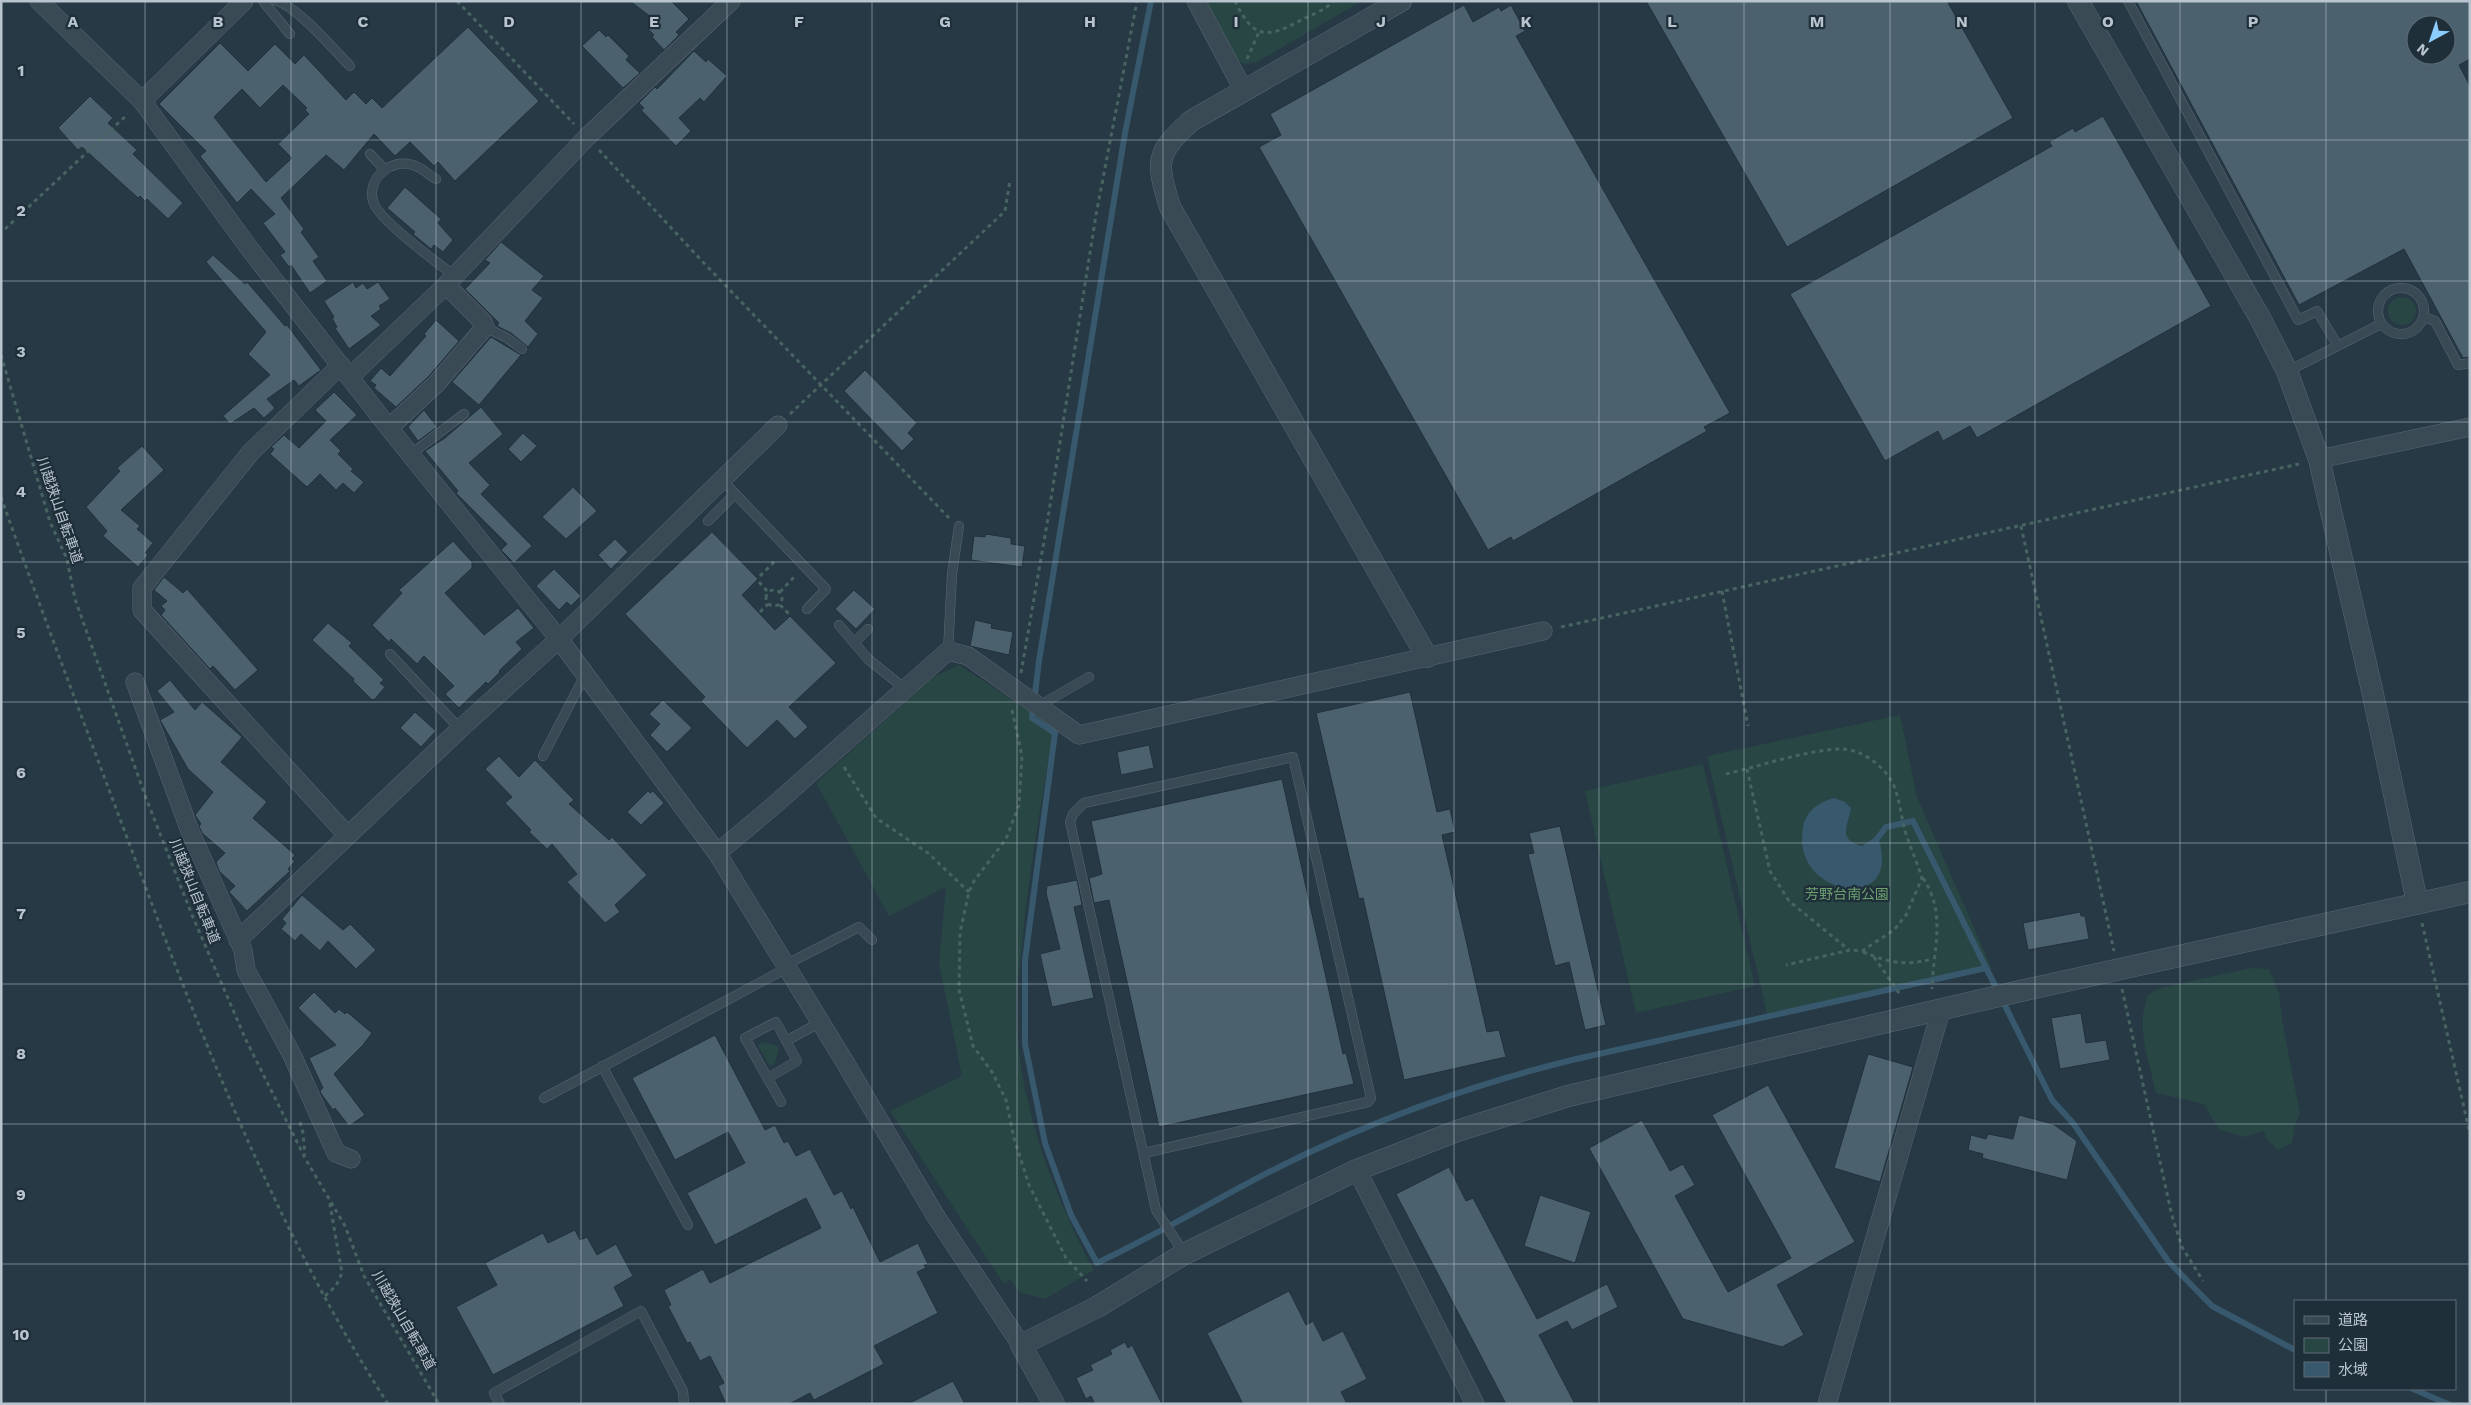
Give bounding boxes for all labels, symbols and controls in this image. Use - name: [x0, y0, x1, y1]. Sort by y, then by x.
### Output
- text: A: [68, 12, 79, 31]
- text: B: [213, 12, 224, 31]
- text: C: [358, 12, 369, 31]
- text: D: [503, 12, 515, 31]
- text: E: [649, 12, 659, 31]
- text: F: [794, 12, 804, 31]
- text: G: [939, 12, 951, 31]
- text: H: [1084, 12, 1096, 31]
- text: I: [1233, 12, 1239, 31]
- text: J: [1376, 12, 1386, 31]
- text: K: [1520, 12, 1532, 31]
- text: L: [1667, 12, 1677, 31]
- text: M: [1810, 12, 1824, 31]
- text: N: [1956, 12, 1968, 31]
- text: O: [2102, 12, 2114, 31]
- text: P: [2248, 12, 2259, 31]
- north arrow: [2406, 15, 2456, 65]
- text: N: [2414, 40, 2432, 59]
- text: 1: [18, 61, 24, 80]
- text: 2: [16, 201, 26, 220]
- text: 3: [16, 342, 26, 361]
- street label: 川越狭山自転車道: [34, 454, 86, 566]
- text: 4: [16, 482, 26, 501]
- text: 5: [16, 623, 26, 642]
- text: 6: [16, 763, 26, 782]
- street label: 川越狭山自転車道: [167, 836, 223, 946]
- park label: 芳野台南公園: [1805, 886, 1889, 902]
- text: 7: [16, 904, 26, 923]
- text: 8: [16, 1044, 26, 1063]
- text: 9: [16, 1185, 26, 1204]
- street label: 川越狭山自転車道: [369, 1268, 439, 1372]
- legend: [2294, 1300, 2456, 1390]
- text: 道路: [2338, 1311, 2368, 1329]
- text: 10: [12, 1325, 30, 1344]
- text: 公園: [2338, 1336, 2368, 1354]
- text: 水域: [2338, 1361, 2368, 1379]

